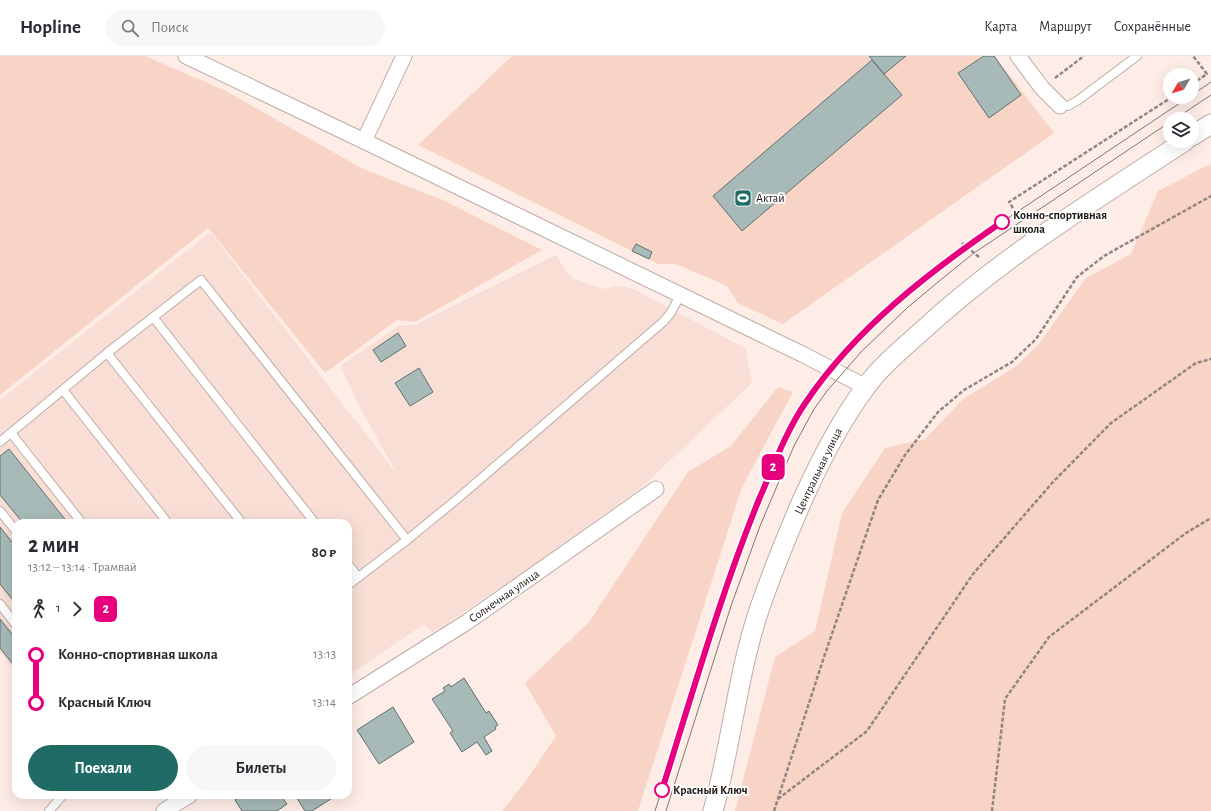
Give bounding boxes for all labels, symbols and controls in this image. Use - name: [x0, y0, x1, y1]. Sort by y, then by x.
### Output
- search box: [105, 10, 385, 46]
- icon: search: [119, 17, 141, 39]
- text: Hopline: [20, 18, 81, 37]
- text: Поиск: [151, 20, 189, 35]
- text: Карта: [984, 20, 1017, 34]
- text: Маршрут: [1039, 20, 1092, 34]
- text: Сохранённые: [1114, 20, 1191, 34]
- north arrow: [1163, 68, 1199, 104]
- map controls: [1163, 68, 1199, 148]
- button: layers: [1163, 112, 1199, 148]
- sports icon: Актай: [733, 188, 753, 208]
- place label: Актай: [756, 192, 785, 204]
- place label: Конно-спортивная школа: [1013, 209, 1107, 235]
- marker: Конно-спортивная школа: [994, 214, 1010, 230]
- street label: Центральная улица: [792, 425, 845, 517]
- line badge: 2: [760, 454, 786, 480]
- text: 2: [770, 460, 776, 474]
- text: 2 мин: [28, 534, 80, 556]
- text: 80 ₽: [312, 545, 336, 560]
- text: 13:12 – 13:14 · Трамвай: [28, 561, 137, 574]
- street label: Солнечная улица: [467, 567, 542, 626]
- icon: walk: [28, 598, 50, 620]
- icon: forward: [66, 598, 88, 620]
- text: 1: [56, 602, 60, 615]
- text: 2: [102, 602, 109, 616]
- text: Конно-спортивная школа: [58, 647, 218, 662]
- text: 13:13: [313, 648, 336, 661]
- text: Красный Ключ: [58, 695, 151, 710]
- text: 13:14: [312, 696, 336, 709]
- button: Поехали: [28, 745, 178, 791]
- button: Билеты: [186, 745, 336, 791]
- marker: Красный Ключ: [654, 782, 670, 798]
- place label: Красный Ключ: [673, 784, 748, 796]

